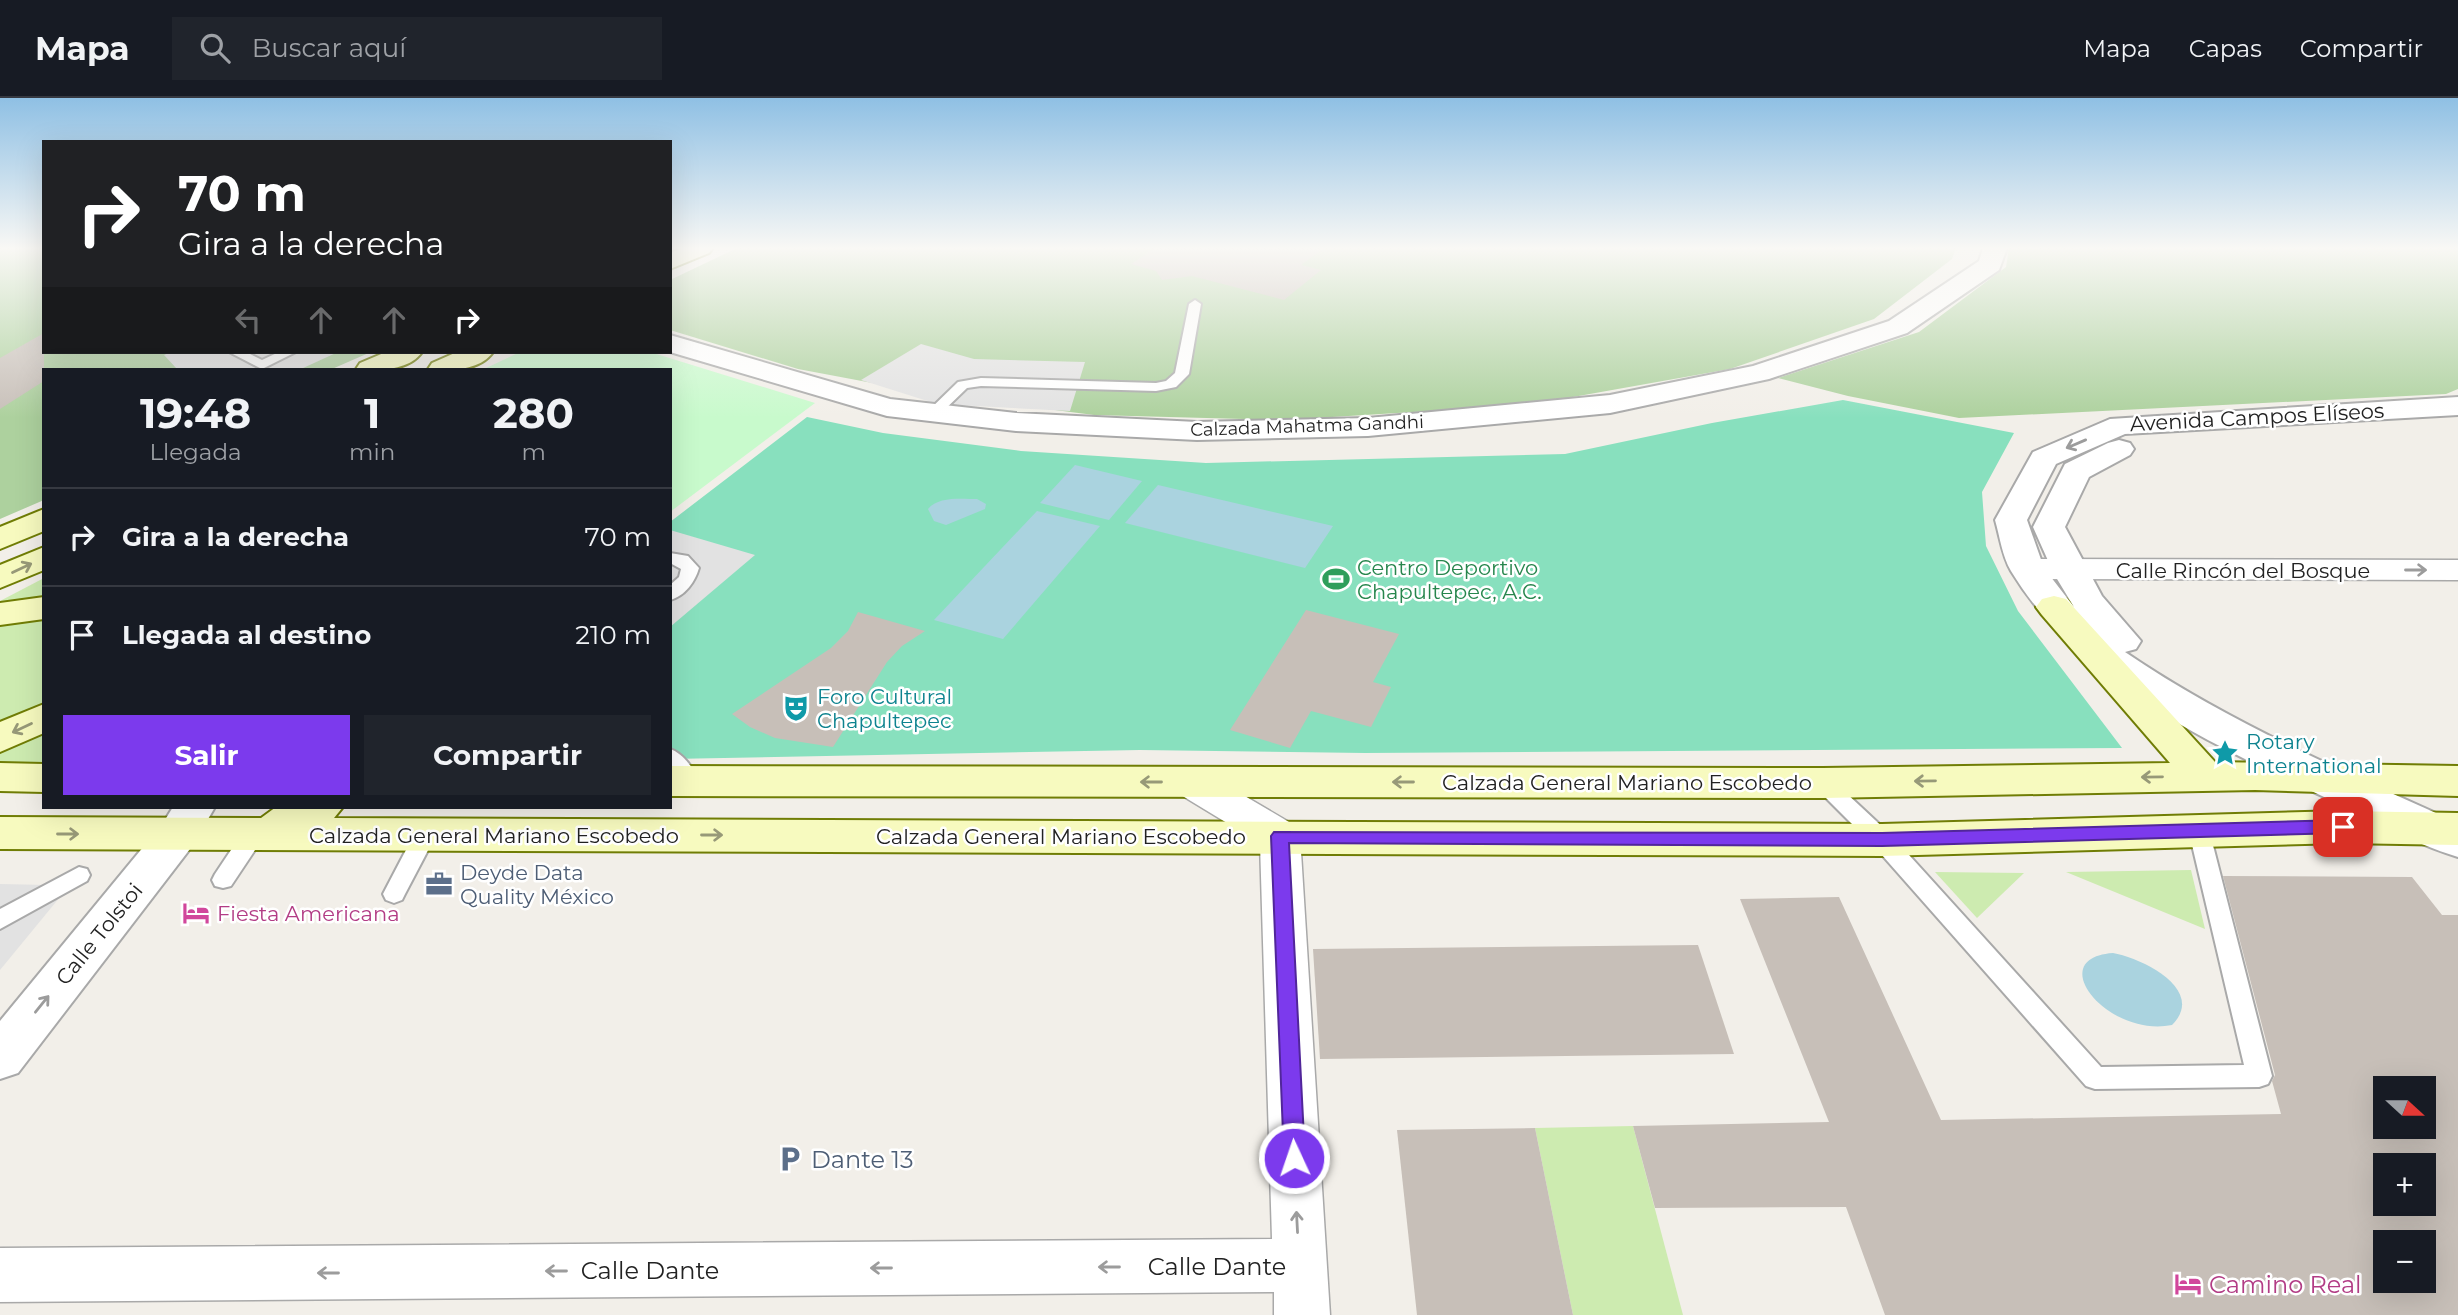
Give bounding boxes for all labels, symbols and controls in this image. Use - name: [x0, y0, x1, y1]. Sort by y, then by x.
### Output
- search box: [172, 17, 662, 80]
- text: Mapa: [35, 28, 130, 68]
- icon: search: [196, 29, 234, 67]
- text: Buscar aquí: [252, 32, 406, 64]
- text: Mapa: [2083, 34, 2151, 63]
- text: Capas: [2189, 34, 2262, 63]
- text: Compartir: [2300, 34, 2423, 63]
- text: 70 m: [178, 164, 306, 223]
- icon: right: [63, 168, 154, 259]
- text: Gira a la derecha: [178, 224, 444, 263]
- icon: left: [229, 301, 267, 339]
- icon: ahead: [302, 301, 340, 339]
- icon: ahead: [375, 301, 413, 339]
- icon: right: [448, 301, 486, 339]
- text: 19:48: [140, 387, 251, 439]
- text: 1: [364, 387, 380, 439]
- text: 280: [493, 387, 574, 439]
- street label: Avenida Campos Elíseos: [2129, 398, 2385, 436]
- street label: Calzada Mahatma Gandhi: [1190, 411, 1424, 441]
- text: Llegada: [149, 438, 242, 466]
- text: min: [349, 438, 395, 466]
- text: m: [521, 438, 546, 466]
- one-way arrow: [2066, 438, 2087, 451]
- icon: right: [63, 518, 101, 556]
- text: Gira a la derecha: [122, 521, 349, 553]
- text: 70 m: [585, 521, 651, 553]
- place label: Centro Deportivo Chapultepec, A.C.: [1357, 555, 1542, 604]
- street label: Calle Rincón del Bosque: [2116, 558, 2370, 583]
- one-way arrow: [11, 561, 32, 574]
- one-way arrow: [2404, 563, 2427, 577]
- sports icon: Centro Deportivo Chapultepec, A.C.: [1321, 564, 1351, 594]
- icon: arrive: [63, 616, 101, 654]
- text: Llegada al destino: [122, 619, 371, 651]
- text: 210 m: [575, 619, 651, 651]
- place label: Foro Cultural Chapultepec: [817, 684, 952, 733]
- theatre icon: Foro Cultural Chapultepec: [781, 693, 811, 723]
- button: Salir: [63, 715, 350, 795]
- button: Compartir: [364, 715, 651, 795]
- one-way arrow: [12, 721, 33, 735]
- place label: Rotary International: [2246, 729, 2382, 778]
- place icon: Rotary International: [2210, 738, 2240, 768]
- street label: Calzada General Mariano Escobedo: [1442, 770, 1812, 795]
- one-way arrow: [2141, 770, 2164, 784]
- one-way arrow: [1913, 774, 1936, 788]
- one-way arrow: [1140, 775, 1163, 789]
- one-way arrow: [1392, 775, 1415, 789]
- pin: [2313, 797, 2373, 857]
- icon: arrive: [2324, 808, 2362, 846]
- street label: Calzada General Mariano Escobedo: [309, 823, 679, 848]
- street label: Calzada General Mariano Escobedo: [876, 824, 1246, 849]
- one-way arrow: [56, 827, 79, 841]
- one-way arrow: [700, 829, 723, 842]
- place label: Deyde Data Quality México: [460, 860, 614, 909]
- office icon: Deyde Data Quality México: [424, 869, 454, 899]
- street label: Calle Tolstoi: [50, 878, 148, 990]
- hotel icon: Fiesta Americana: [181, 898, 211, 928]
- place label: Fiesta Americana: [217, 901, 400, 926]
- one-way arrow: [35, 996, 50, 1014]
- north arrow: [2373, 1076, 2436, 1139]
- map controls: [2373, 1076, 2436, 1293]
- position arrow: [1257, 1121, 1331, 1195]
- parking icon: Dante 13: [775, 1144, 805, 1174]
- place label: Dante 13: [811, 1145, 913, 1174]
- button: +: [2373, 1153, 2436, 1216]
- one-way arrow: [1291, 1211, 1304, 1234]
- button: −: [2373, 1230, 2436, 1293]
- street label: Calle Dante: [1148, 1252, 1286, 1281]
- street label: Calle Dante: [581, 1256, 719, 1285]
- one-way arrow: [1097, 1260, 1120, 1274]
- one-way arrow: [870, 1262, 893, 1275]
- one-way arrow: [544, 1264, 567, 1278]
- one-way arrow: [317, 1266, 340, 1280]
- hotel icon: Camino Real: [2173, 1269, 2203, 1299]
- place label: Camino Real: [2209, 1270, 2362, 1299]

